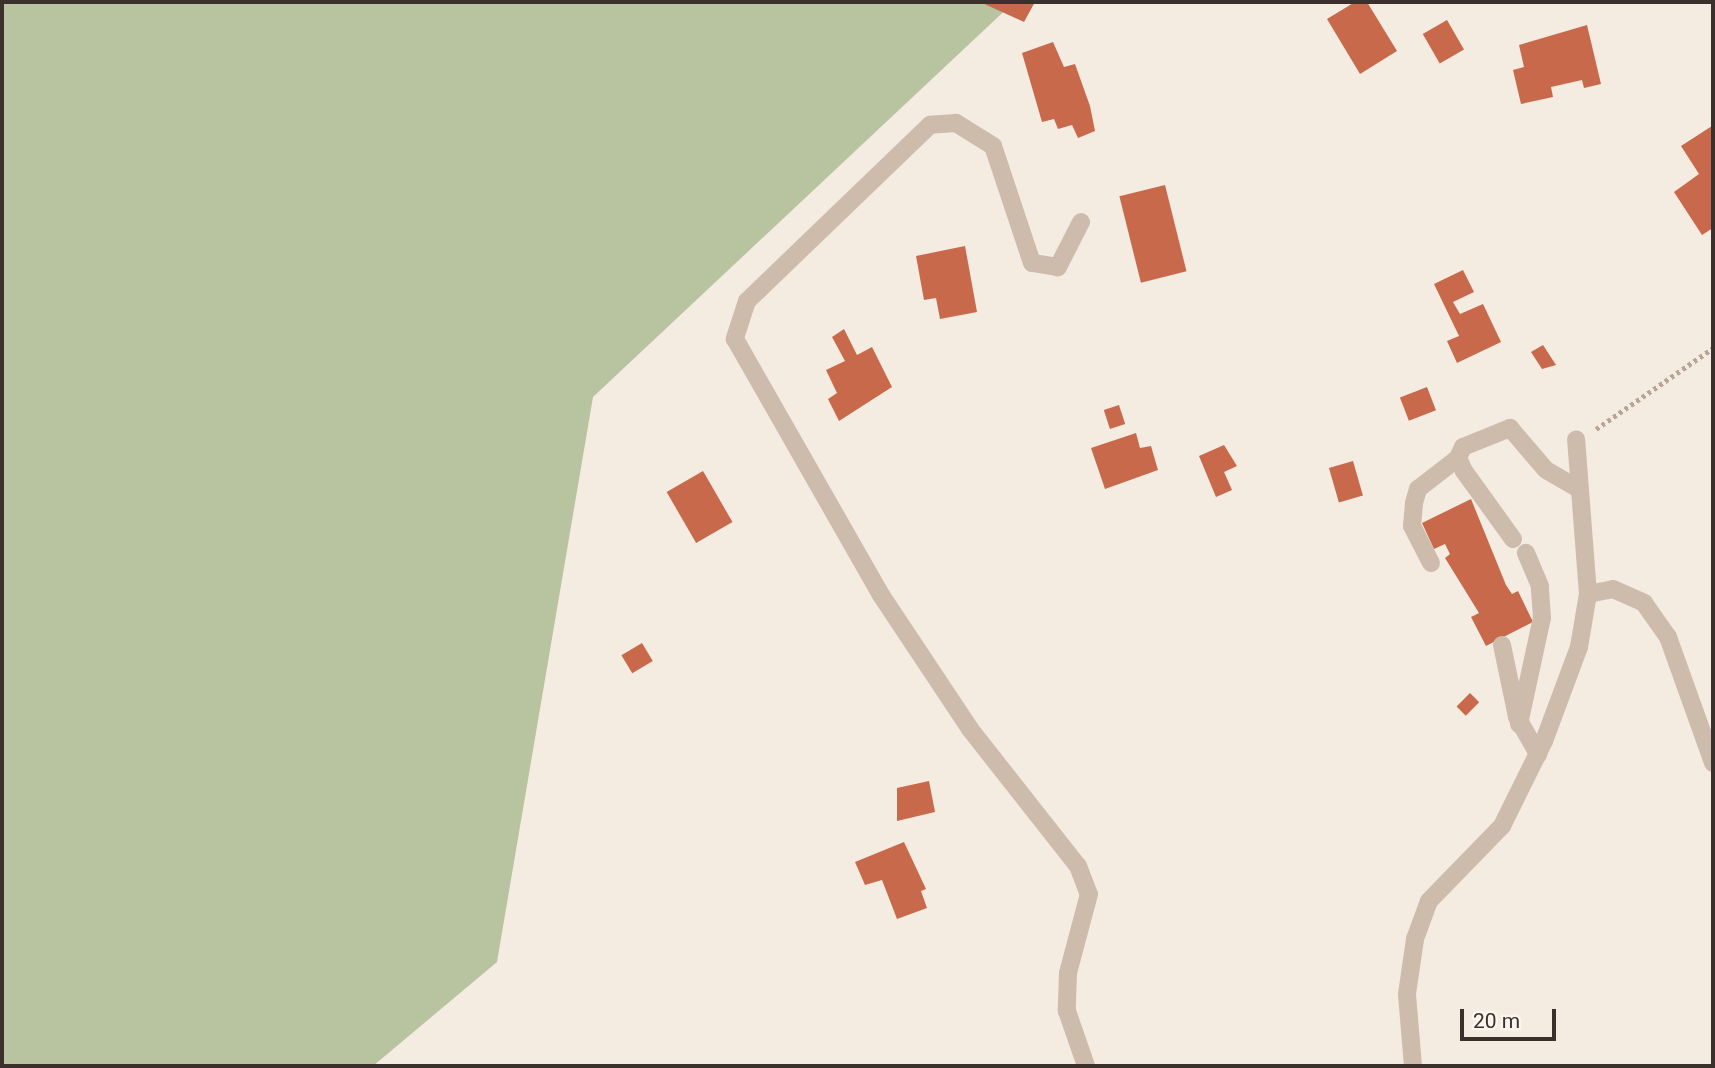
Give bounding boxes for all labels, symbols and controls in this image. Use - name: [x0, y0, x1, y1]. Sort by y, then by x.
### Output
- scale bar: [1463, 995, 1559, 1038]
- text: 20 m: [1473, 1009, 1520, 1033]

